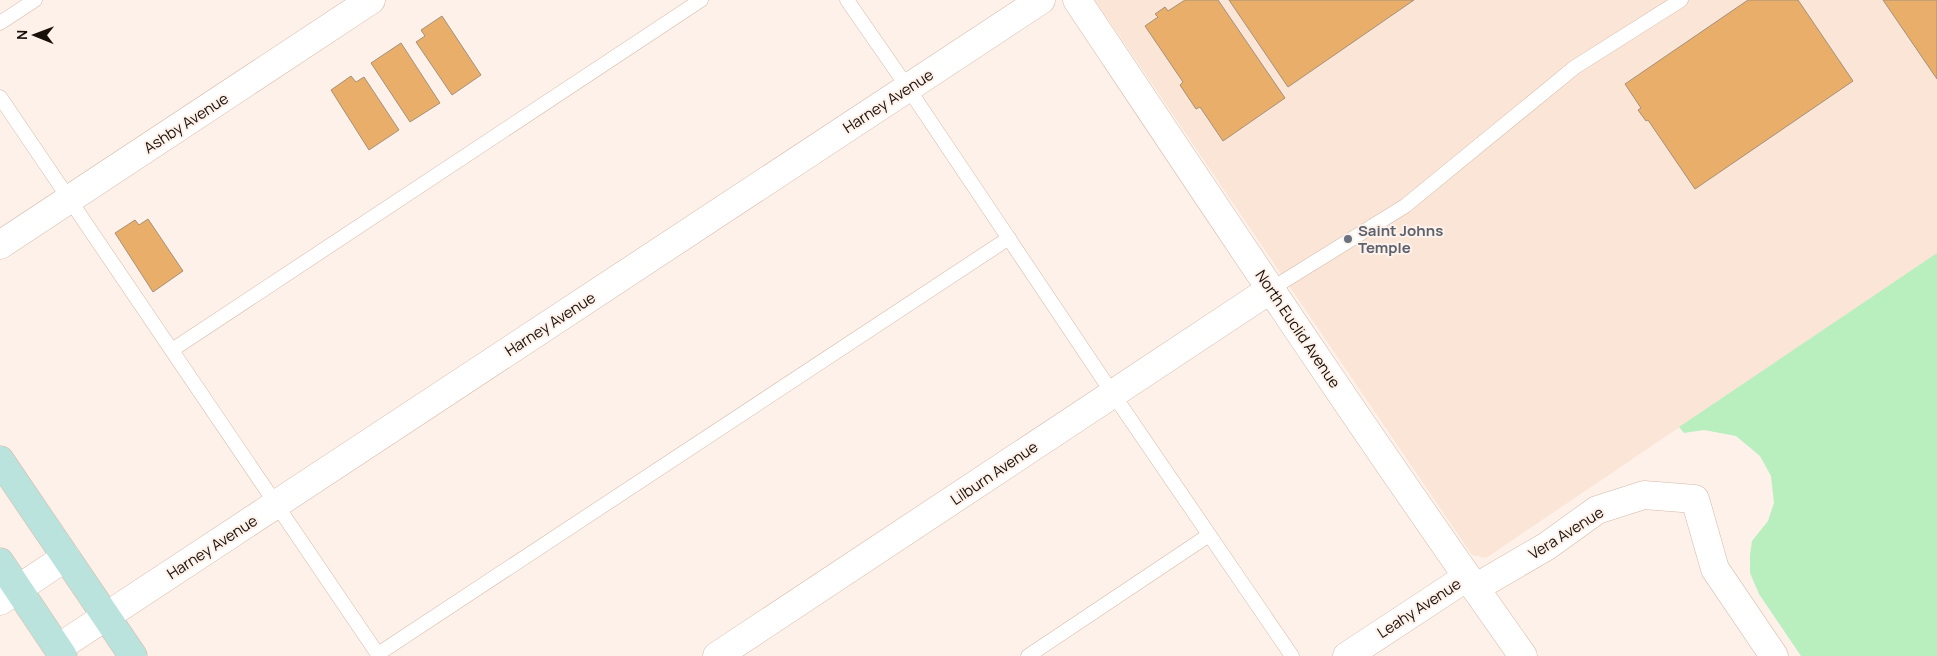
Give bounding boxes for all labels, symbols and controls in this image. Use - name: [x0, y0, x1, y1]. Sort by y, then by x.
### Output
- north arrow: [10, 10, 60, 60]
- text: N: [12, 30, 31, 40]
- street label: Harney Avenue: [839, 64, 937, 138]
- street label: Ashby Avenue: [140, 88, 233, 158]
- place label: Saint Johns Temple: [1358, 220, 1443, 258]
- marker: Saint Johns Temple: [1342, 233, 1354, 245]
- street label: North Euclid Avenue: [1251, 266, 1345, 392]
- street label: Harney Avenue: [501, 287, 599, 361]
- street label: Lilburn Avenue: [946, 436, 1042, 510]
- street label: Vera Avenue: [1525, 502, 1608, 564]
- street label: Harney Avenue: [163, 510, 261, 584]
- street label: Leahy Avenue: [1373, 573, 1465, 643]

